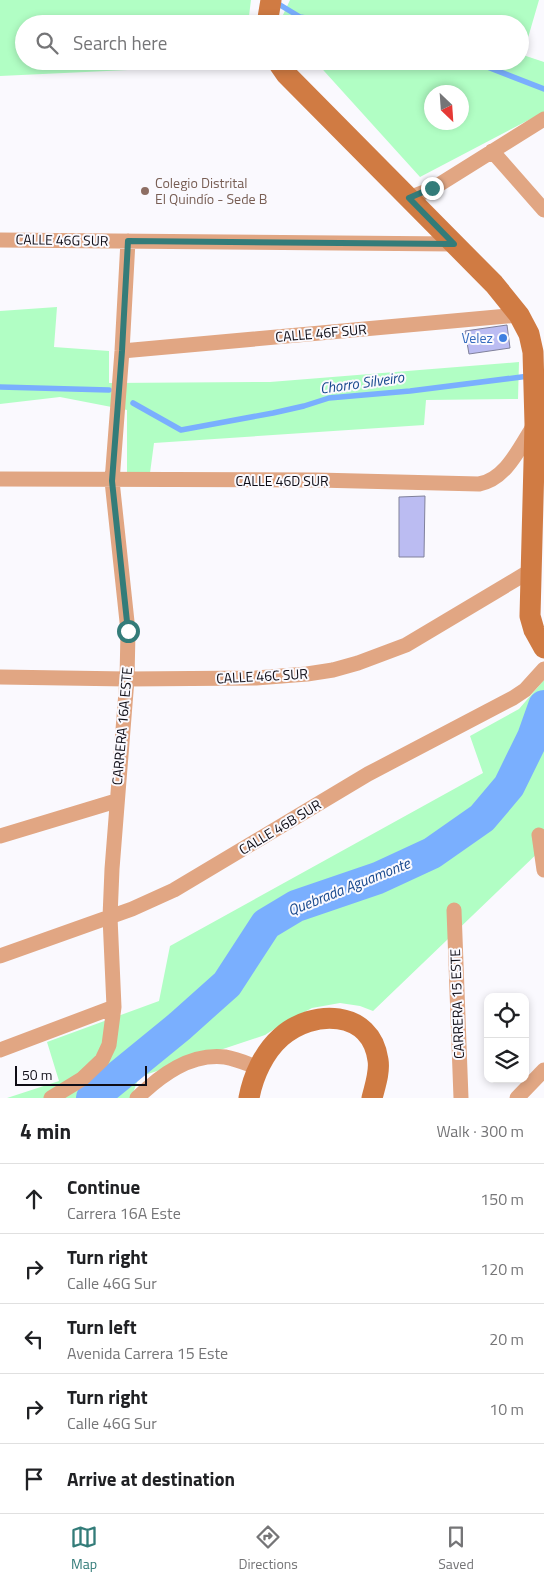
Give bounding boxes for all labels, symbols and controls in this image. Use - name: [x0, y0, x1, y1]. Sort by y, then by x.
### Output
- search box: [15, 15, 529, 70]
- text: Search here: [73, 28, 167, 57]
- icon: search: [33, 29, 61, 57]
- north arrow: [424, 85, 469, 130]
- place label: Colegio Distrital El Quindío - Sede B: [155, 172, 267, 209]
- route end: [421, 177, 444, 200]
- marker: Colegio Distrital El Quindío - Sede B: [139, 185, 151, 197]
- street label: CALLE 46G SUR: [15, 228, 109, 251]
- street label: CALLE 46F SUR: [274, 318, 367, 347]
- place label: Velez: [462, 327, 493, 348]
- marker: Velez: [497, 332, 509, 344]
- water label: Chorro Silveiro: [318, 365, 406, 400]
- street label: CALLE 46D SUR: [235, 470, 329, 491]
- route start: [117, 620, 140, 643]
- street label: CALLE 46C SUR: [216, 663, 308, 688]
- street label: CARRERA 16A ESTE: [106, 666, 137, 786]
- street label: CALLE 46B SUR: [235, 794, 325, 859]
- water label: Quebrada Aguamonte: [284, 851, 414, 922]
- street label: CARRERA 15 ESTE: [444, 948, 469, 1059]
- map controls: [484, 993, 529, 1083]
- button: locate: [484, 993, 529, 1038]
- button: layers: [484, 1038, 529, 1083]
- scale bar: [15, 1063, 148, 1086]
- text: 50 m: [22, 1064, 52, 1085]
- text: 4 min: [20, 1115, 71, 1147]
- text: Walk · 300 m: [436, 1119, 524, 1143]
- text: Continue: [67, 1172, 140, 1201]
- icon: ahead: [20, 1185, 48, 1213]
- text: 150 m: [480, 1187, 524, 1211]
- text: Carrera 16A Este: [67, 1201, 181, 1225]
- text: Turn right: [67, 1242, 148, 1271]
- icon: right: [20, 1255, 48, 1283]
- text: 120 m: [480, 1257, 524, 1281]
- text: Calle 46G Sur: [67, 1271, 157, 1295]
- text: Turn left: [67, 1312, 137, 1341]
- icon: left: [20, 1325, 48, 1353]
- text: 20 m: [489, 1327, 524, 1351]
- text: Avenida Carrera 15 Este: [67, 1341, 228, 1365]
- text: Turn right: [67, 1382, 148, 1411]
- icon: right: [20, 1395, 48, 1423]
- text: 10 m: [489, 1397, 524, 1421]
- text: Calle 46G Sur: [67, 1411, 157, 1435]
- text: Arrive at destination: [67, 1464, 235, 1493]
- icon: arrive: [20, 1465, 48, 1493]
- tab: Map: [70, 1523, 98, 1574]
- tab: Directions: [238, 1523, 298, 1574]
- tab: Saved: [438, 1523, 474, 1574]

